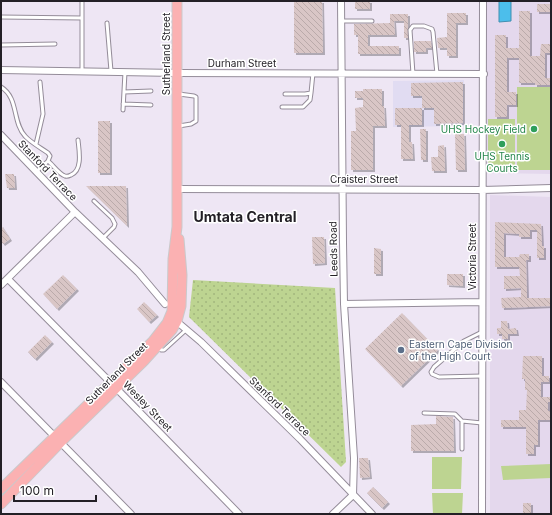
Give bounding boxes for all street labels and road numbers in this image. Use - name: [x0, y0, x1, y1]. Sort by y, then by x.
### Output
- street label: Sutherland Street: [160, 12, 172, 95]
- street label: Durham Street: [208, 57, 277, 69]
- street label: Stanford Terrace: [16, 137, 80, 203]
- street label: Craister Street: [330, 173, 399, 185]
- street label: Leeds Road: [327, 221, 339, 277]
- street label: Victoria Street: [466, 223, 478, 291]
- street label: Sutherland Street: [83, 339, 150, 406]
- street label: Stanford Terrace: [247, 374, 313, 438]
- street label: Wesley Street: [121, 378, 175, 434]

